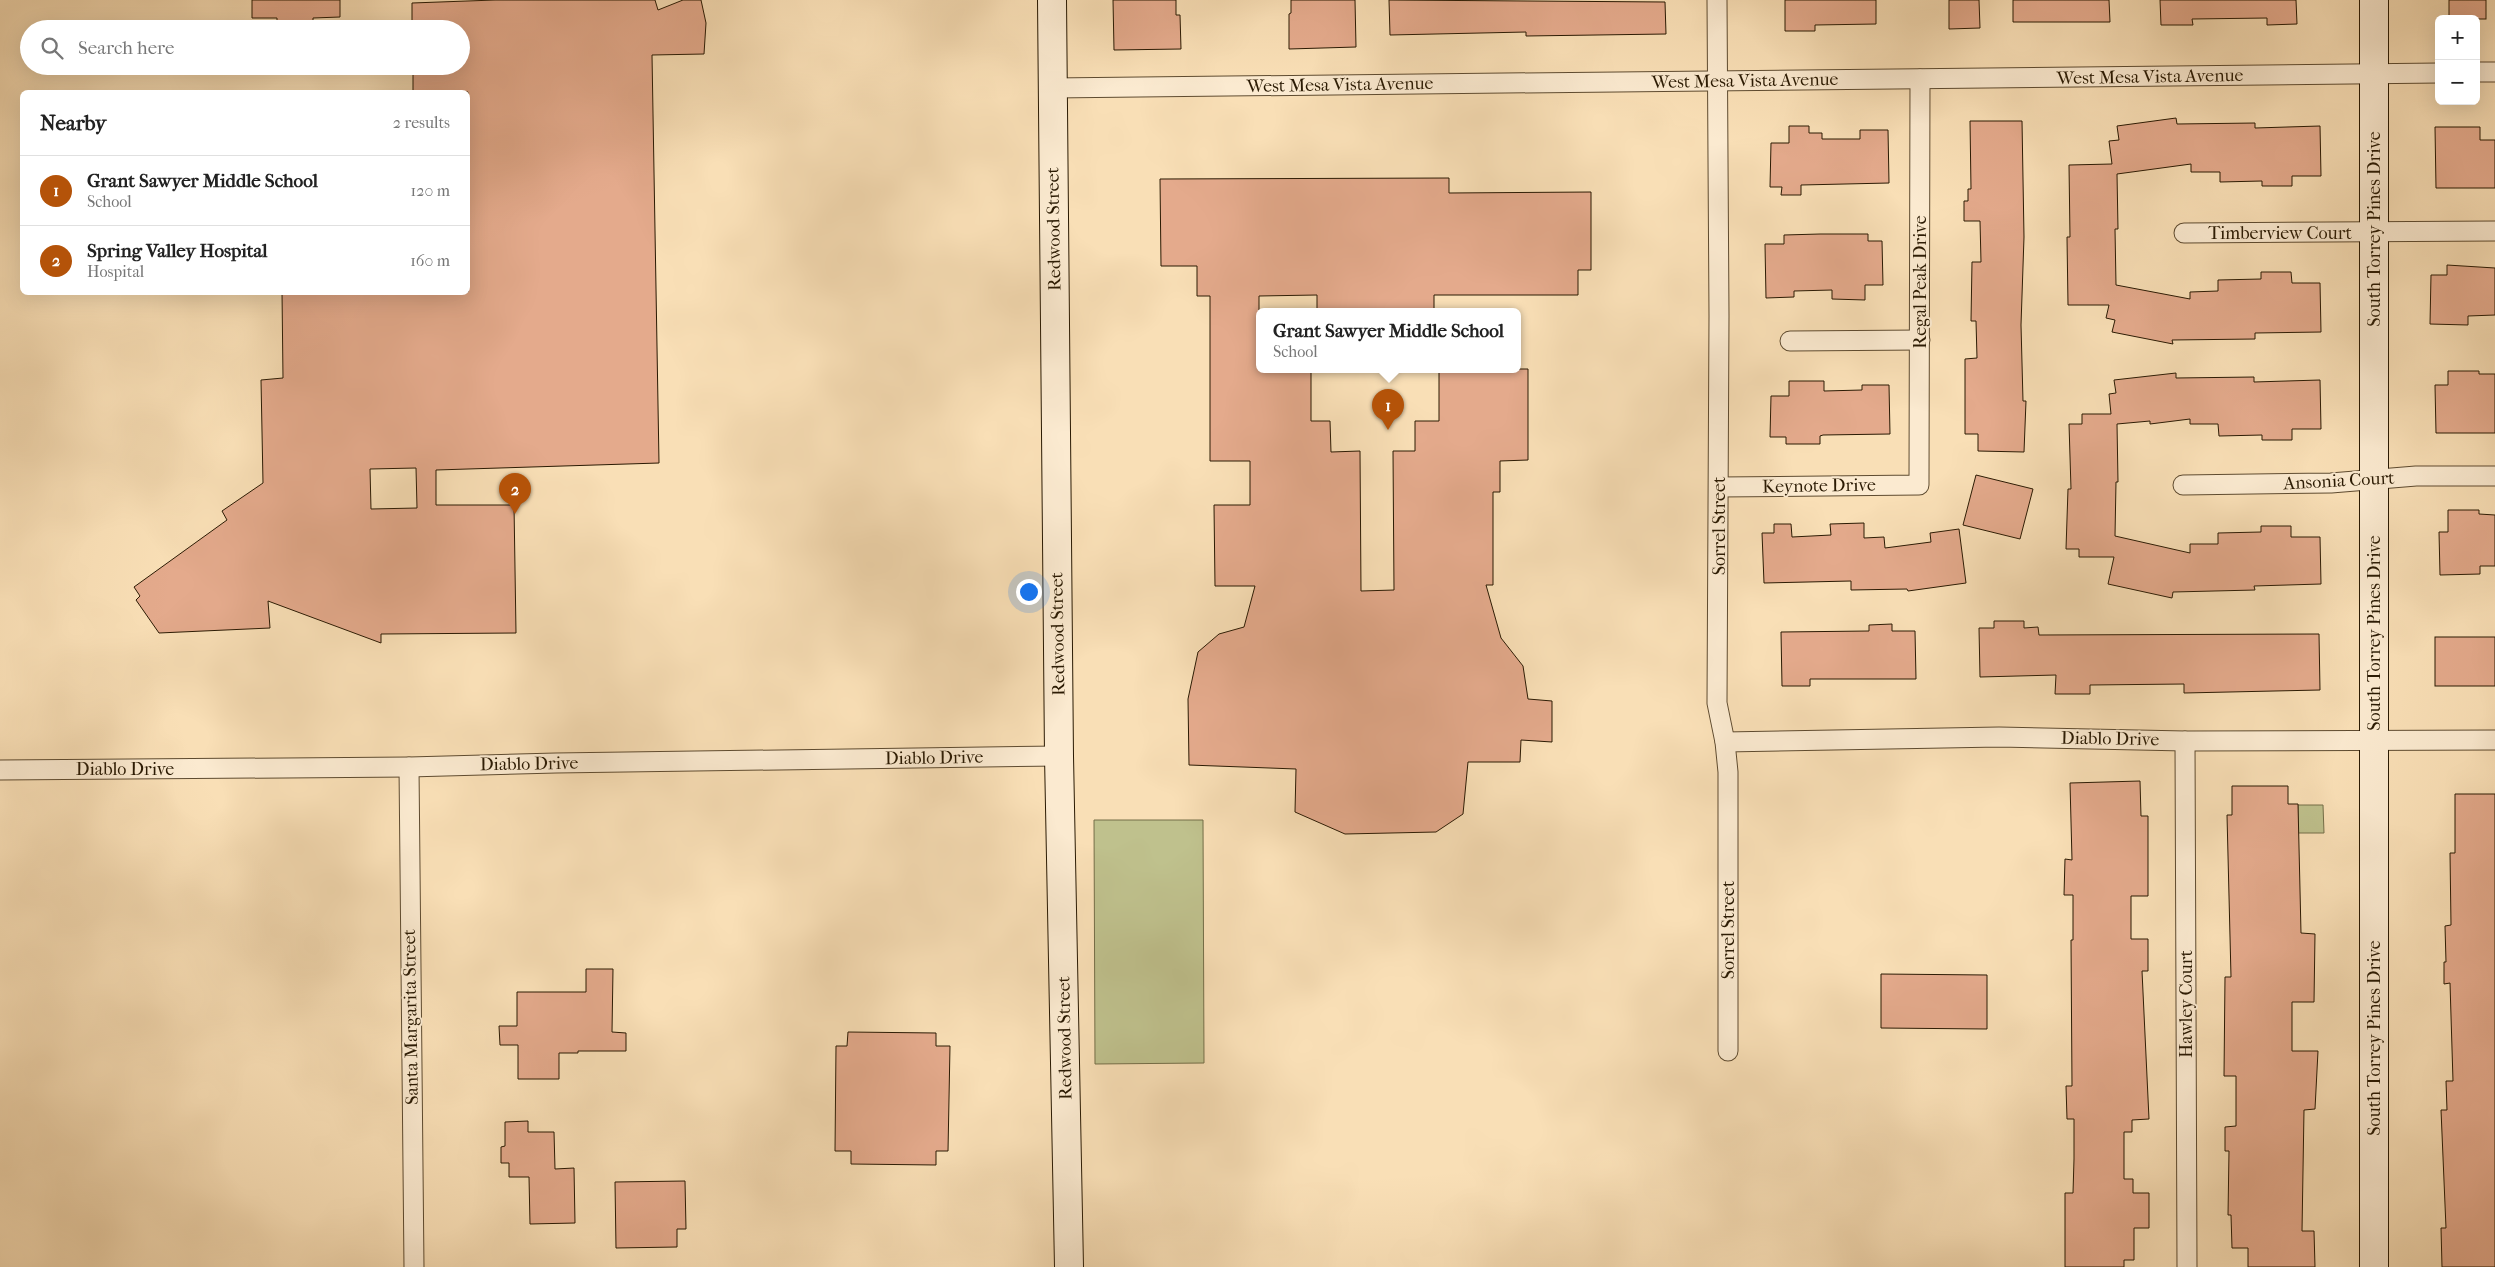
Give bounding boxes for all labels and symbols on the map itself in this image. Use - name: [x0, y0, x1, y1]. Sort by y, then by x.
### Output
- street label: West Mesa Vista Avenue: [2056, 65, 2244, 89]
- street label: West Mesa Vista Avenue: [1651, 69, 1839, 93]
- street label: West Mesa Vista Avenue: [1246, 73, 1434, 97]
- street label: South Torrey Pines Drive: [2364, 131, 2385, 327]
- street label: Redwood Street: [1042, 166, 1066, 291]
- street label: Regal Peak Drive: [1910, 215, 1931, 349]
- street label: Timberview Court: [2208, 223, 2352, 244]
- pin: 1: [1372, 389, 1404, 430]
- street label: Ansonia Court: [2282, 468, 2396, 494]
- pin: 2: [499, 473, 531, 514]
- street label: Keynote Drive: [1762, 475, 1876, 497]
- street label: Sorrel Street: [1709, 476, 1730, 575]
- street label: South Torrey Pines Drive: [2364, 535, 2385, 731]
- street label: Redwood Street: [1046, 571, 1070, 696]
- your location: [1016, 579, 1042, 605]
- street label: Diablo Drive: [2061, 728, 2159, 750]
- street label: Diablo Drive: [885, 747, 983, 769]
- street label: Diablo Drive: [480, 753, 578, 775]
- street label: Diablo Drive: [76, 759, 174, 780]
- street label: Sorrel Street: [1718, 880, 1739, 979]
- street label: Santa Margarita Street: [399, 928, 423, 1105]
- street label: South Torrey Pines Drive: [2364, 940, 2385, 1136]
- street label: Hawley Court: [2176, 950, 2197, 1058]
- street label: Redwood Street: [1053, 975, 1077, 1100]

